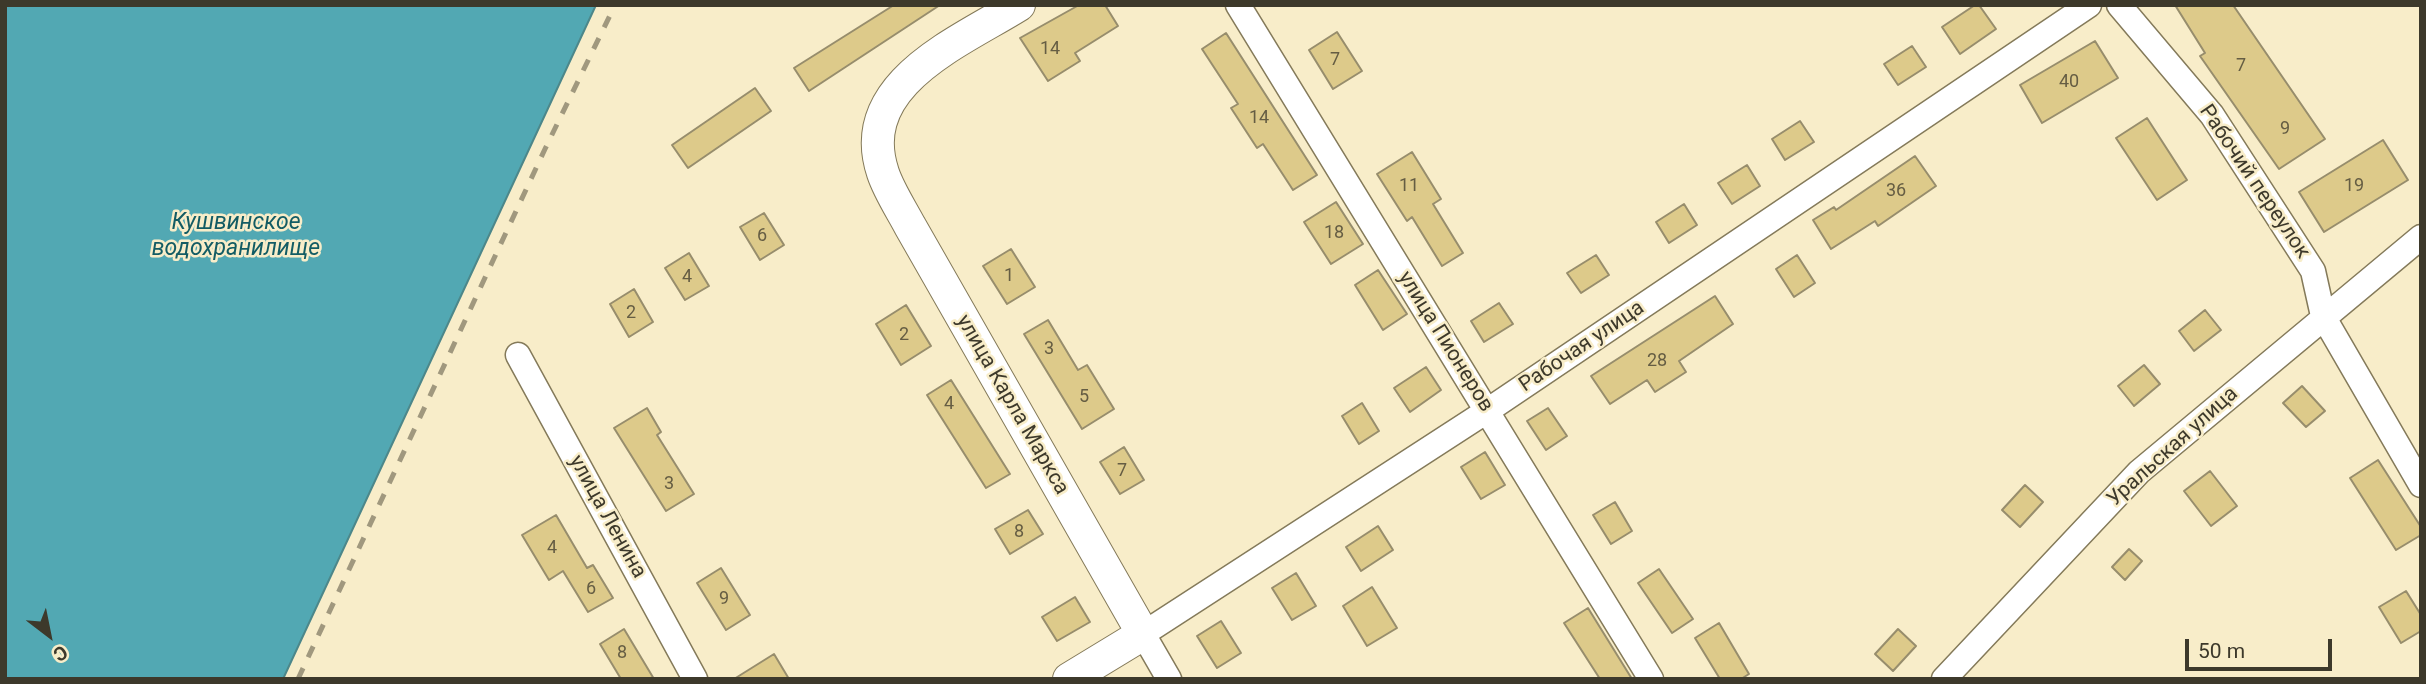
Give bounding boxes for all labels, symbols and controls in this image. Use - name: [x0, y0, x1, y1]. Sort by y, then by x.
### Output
- house number: 14: [1040, 38, 1060, 60]
- house number: 7: [1330, 49, 1340, 71]
- house number: 7: [2236, 55, 2246, 77]
- house number: 40: [2059, 71, 2079, 93]
- street label: Рабочий переулок: [2193, 100, 2315, 264]
- house number: 14: [1249, 107, 1269, 129]
- house number: 9: [2280, 118, 2290, 140]
- house number: 11: [1399, 175, 1419, 197]
- house number: 19: [2344, 175, 2364, 197]
- house number: 36: [1886, 180, 1906, 202]
- water label: Кушвинское водохранилище: [152, 209, 320, 263]
- house number: 18: [1324, 222, 1344, 244]
- house number: 6: [757, 225, 767, 247]
- house number: 1: [1004, 265, 1014, 287]
- house number: 4: [682, 266, 692, 288]
- street label: улица Пионеров: [1392, 267, 1498, 417]
- street label: Рабочая улица: [1515, 296, 1649, 398]
- house number: 2: [626, 302, 636, 324]
- street label: улица Карла Маркса: [950, 311, 1074, 499]
- house number: 2: [899, 324, 909, 346]
- house number: 3: [1044, 338, 1054, 360]
- house number: 28: [1647, 350, 1667, 372]
- street label: Уральская улица: [2102, 382, 2244, 512]
- house number: 5: [1079, 386, 1089, 408]
- house number: 4: [944, 393, 954, 415]
- street label: улица Ленина: [563, 451, 651, 583]
- house number: 7: [1117, 460, 1127, 482]
- house number: 3: [664, 473, 674, 495]
- house number: 8: [1014, 521, 1024, 543]
- house number: 4: [547, 537, 557, 559]
- house number: 6: [586, 578, 596, 600]
- house number: 9: [719, 588, 729, 610]
- north arrow: [14, 600, 84, 670]
- scale bar: [2188, 624, 2335, 668]
- text: 50 m: [2198, 639, 2245, 663]
- text: С: [49, 640, 72, 666]
- house number: 8: [617, 642, 627, 664]

